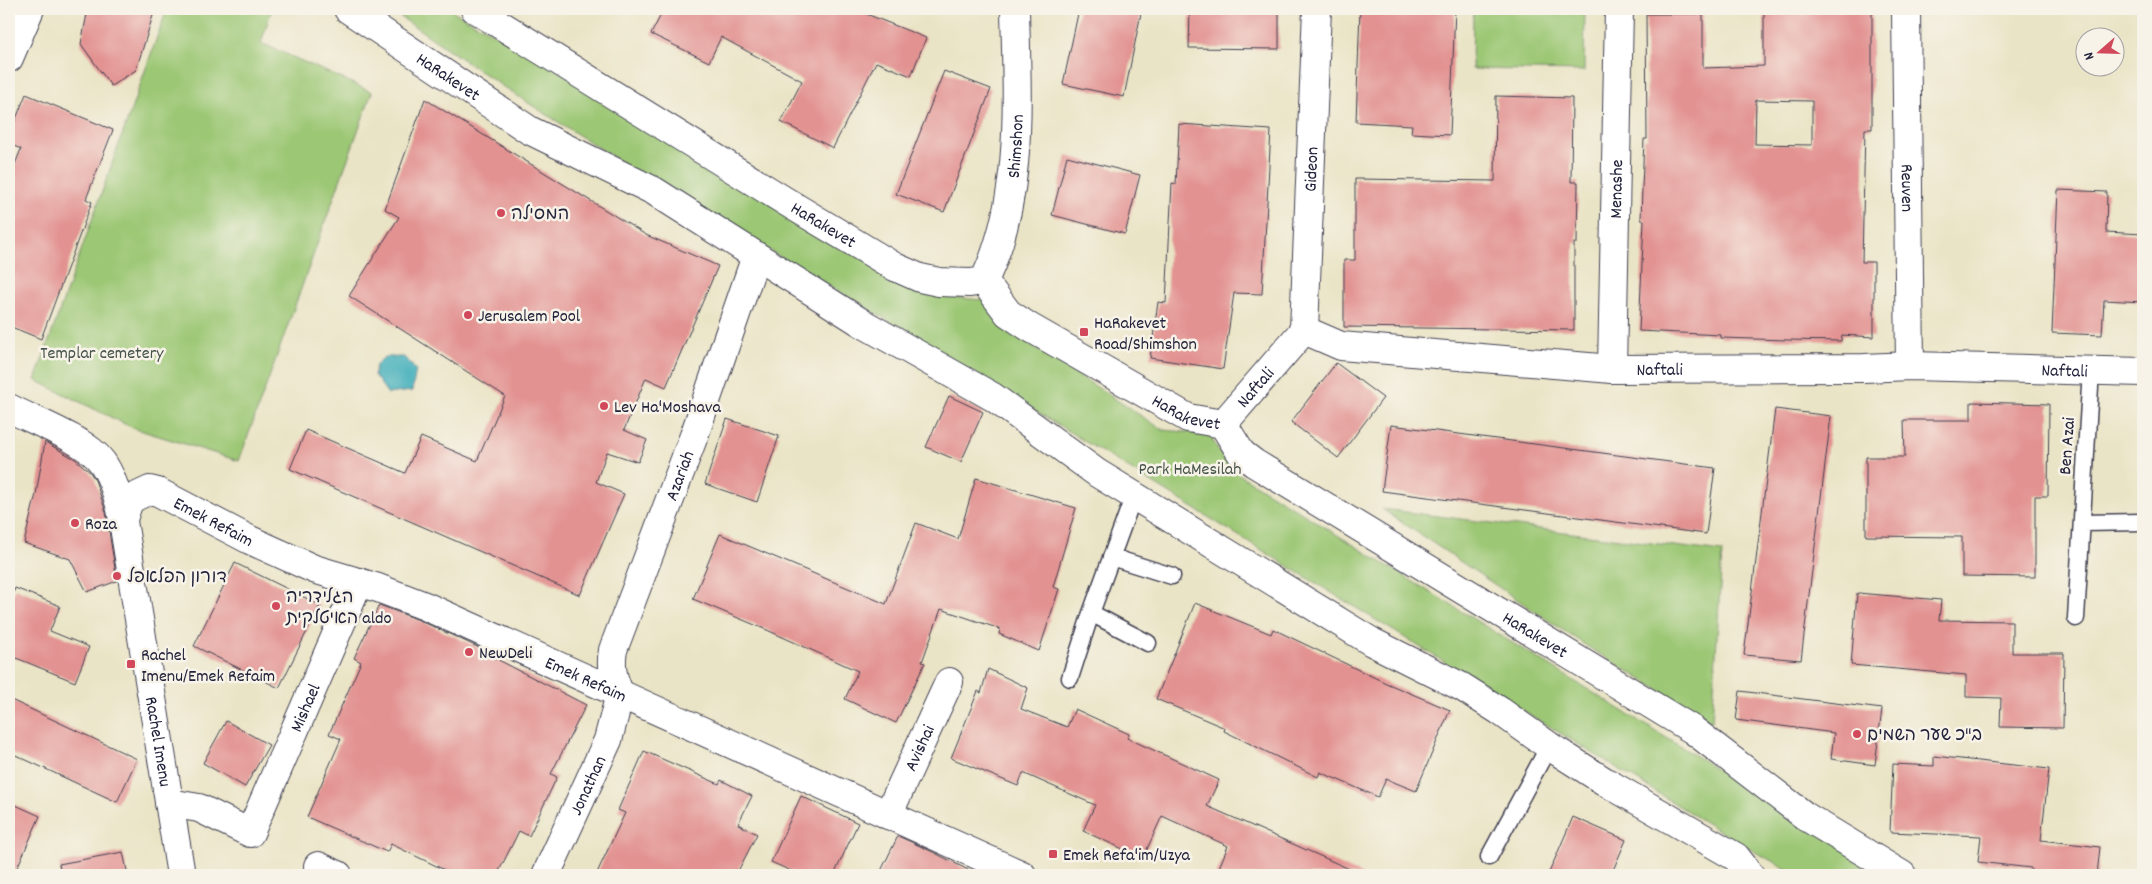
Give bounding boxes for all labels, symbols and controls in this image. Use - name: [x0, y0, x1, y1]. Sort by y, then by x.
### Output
- north arrow: [2074, 28, 2124, 78]
- street label: HaRakevet: [410, 48, 484, 109]
- text: N: [2079, 49, 2100, 62]
- street label: Shimshon: [1003, 114, 1032, 180]
- street label: Gideon: [1300, 146, 1326, 192]
- street label: Menashe: [1605, 159, 1631, 219]
- street label: Reuven: [1893, 164, 1918, 212]
- street label: HaRakevet: [785, 197, 860, 256]
- place label: המסילה: [511, 203, 569, 228]
- marker: המסילה: [495, 207, 507, 219]
- place label: Jerusalem Pool: [478, 305, 581, 330]
- marker: Jerusalem Pool: [462, 309, 474, 321]
- place label: HaRakevet Road/Shimshon: [1094, 312, 1197, 358]
- marker: HaRakevet Road/Shimshon: [1078, 326, 1090, 338]
- park label: Templar cemetery: [40, 342, 164, 367]
- street label: Naftali: [1636, 359, 1683, 384]
- street label: Naftali: [2041, 359, 2088, 386]
- street label: Naftali: [1232, 363, 1281, 414]
- street label: HaRakevet: [1146, 390, 1222, 438]
- place label: Lev Ha'Moshava: [614, 396, 721, 421]
- marker: Lev Ha'Moshava: [598, 400, 610, 412]
- street label: Ben Azai: [2054, 417, 2083, 476]
- street label: Azariah: [660, 448, 702, 505]
- park label: Park HaMesilah: [1139, 458, 1241, 483]
- street label: Emek Refaim: [168, 492, 257, 555]
- place label: Roza: [85, 513, 118, 538]
- marker: Roza: [69, 517, 81, 529]
- place label: דורון הפלאפל: [127, 566, 227, 591]
- marker: דורון הפלאפל: [111, 570, 123, 582]
- place label: הגלידריה האיטלקית aldo: [285, 586, 391, 632]
- marker: הגלידריה האיטלקית aldo: [270, 600, 282, 612]
- street label: HaRakevet: [1497, 607, 1572, 666]
- place label: NewDeli: [479, 642, 532, 667]
- place label: Rachel Imenu/Emek Refaim: [141, 644, 275, 690]
- marker: NewDeli: [463, 646, 475, 658]
- street label: Emek Refaim: [540, 652, 630, 710]
- marker: Rachel Imenu/Emek Refaim: [125, 658, 137, 670]
- street label: Mishael: [285, 680, 329, 737]
- street label: Rachel Imenu: [137, 695, 176, 789]
- street label: Avishai: [900, 722, 943, 776]
- place label: ב"כ שער השמים: [1867, 724, 1982, 749]
- marker: ב"כ שער השמים: [1851, 728, 1863, 740]
- street label: Jonathan: [565, 752, 614, 820]
- place label: Emek Refa'im/Uzya: [1063, 844, 1191, 869]
- marker: Emek Refa'im/Uzya: [1047, 848, 1059, 860]

